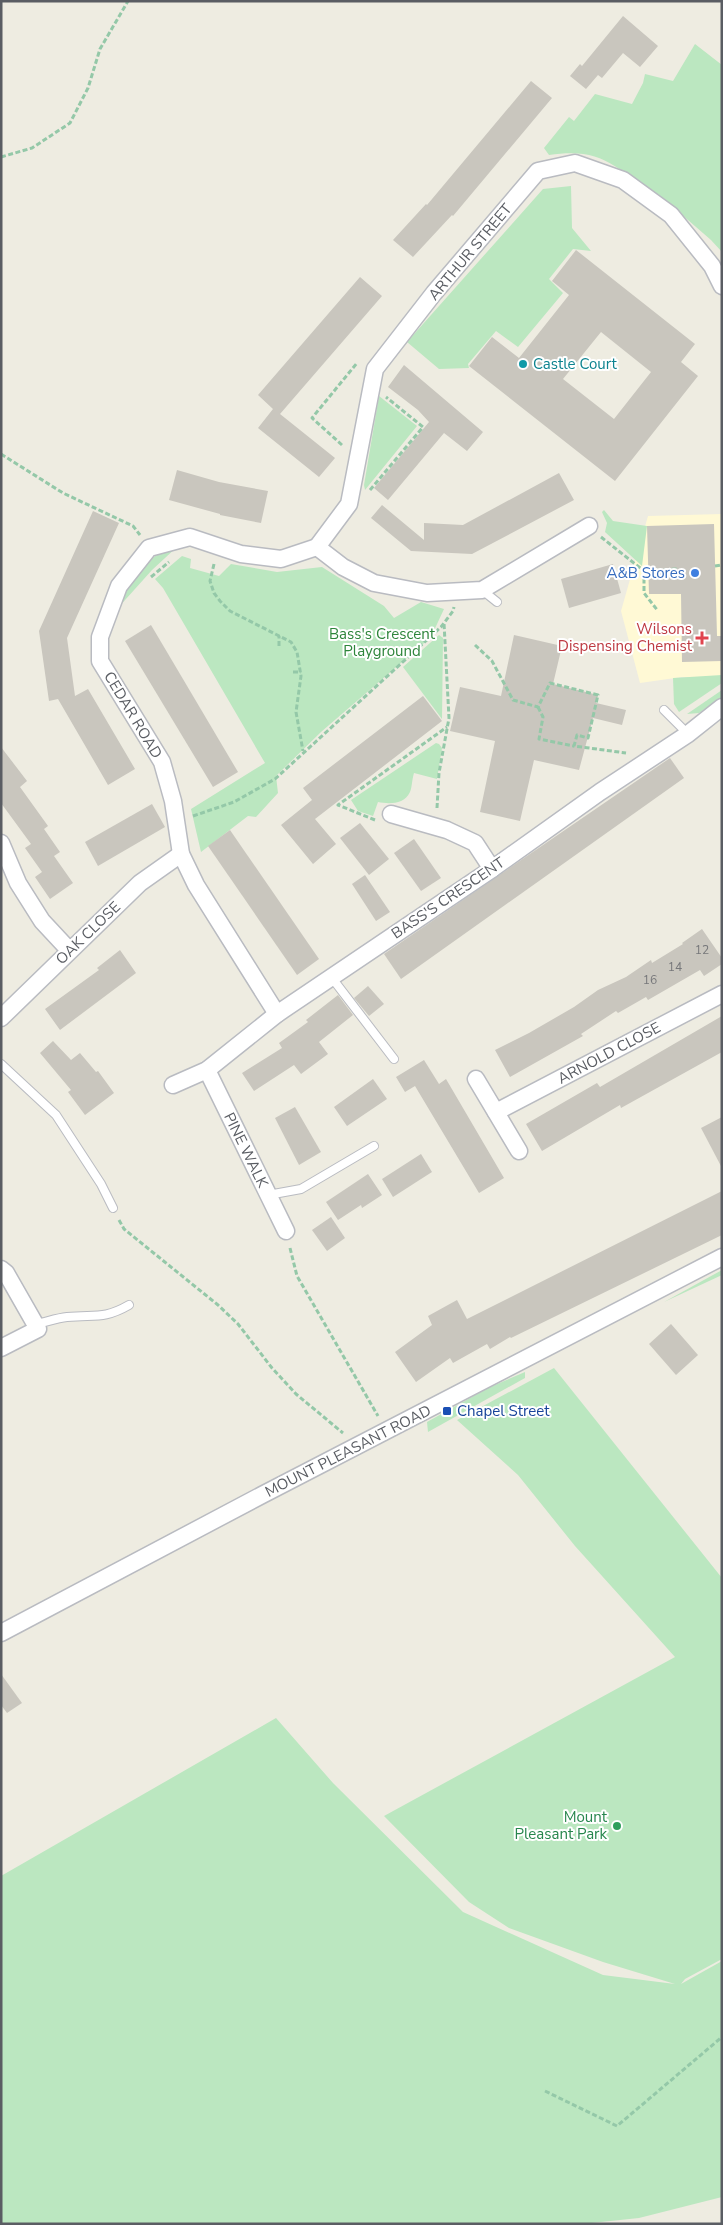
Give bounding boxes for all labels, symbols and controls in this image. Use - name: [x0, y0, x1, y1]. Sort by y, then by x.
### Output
- street label: ARTHUR STREET: [424, 199, 516, 305]
- place label: Castle Court: [533, 354, 617, 374]
- marker: Castle Court: [517, 358, 529, 370]
- place label: A&B Stores: [606, 563, 685, 583]
- marker: A&B Stores: [689, 567, 701, 579]
- place label: Wilsons Dispensing Chemist: [558, 619, 693, 656]
- park label: Bass's Crescent Playground: [329, 624, 436, 661]
- marker: Wilsons Dispensing Chemist: [696, 632, 708, 644]
- street label: CEDAR ROAD: [99, 668, 167, 762]
- street label: BASS'S CRESCENT: [387, 853, 509, 943]
- street label: OAK CLOSE: [51, 897, 125, 969]
- house number: 12: [695, 942, 709, 958]
- house number: 14: [668, 959, 682, 975]
- house number: 16: [643, 972, 657, 988]
- street label: ARNOLD CLOSE: [554, 1017, 664, 1089]
- street label: PINE WALK: [219, 1109, 273, 1191]
- street label: MOUNT PLEASANT ROAD: [262, 1400, 434, 1502]
- place label: Chapel Street: [457, 1401, 550, 1421]
- marker: Chapel Street: [441, 1405, 453, 1417]
- place label: Mount Pleasant Park: [514, 1807, 608, 1844]
- marker: Mount Pleasant Park: [611, 1820, 623, 1832]

